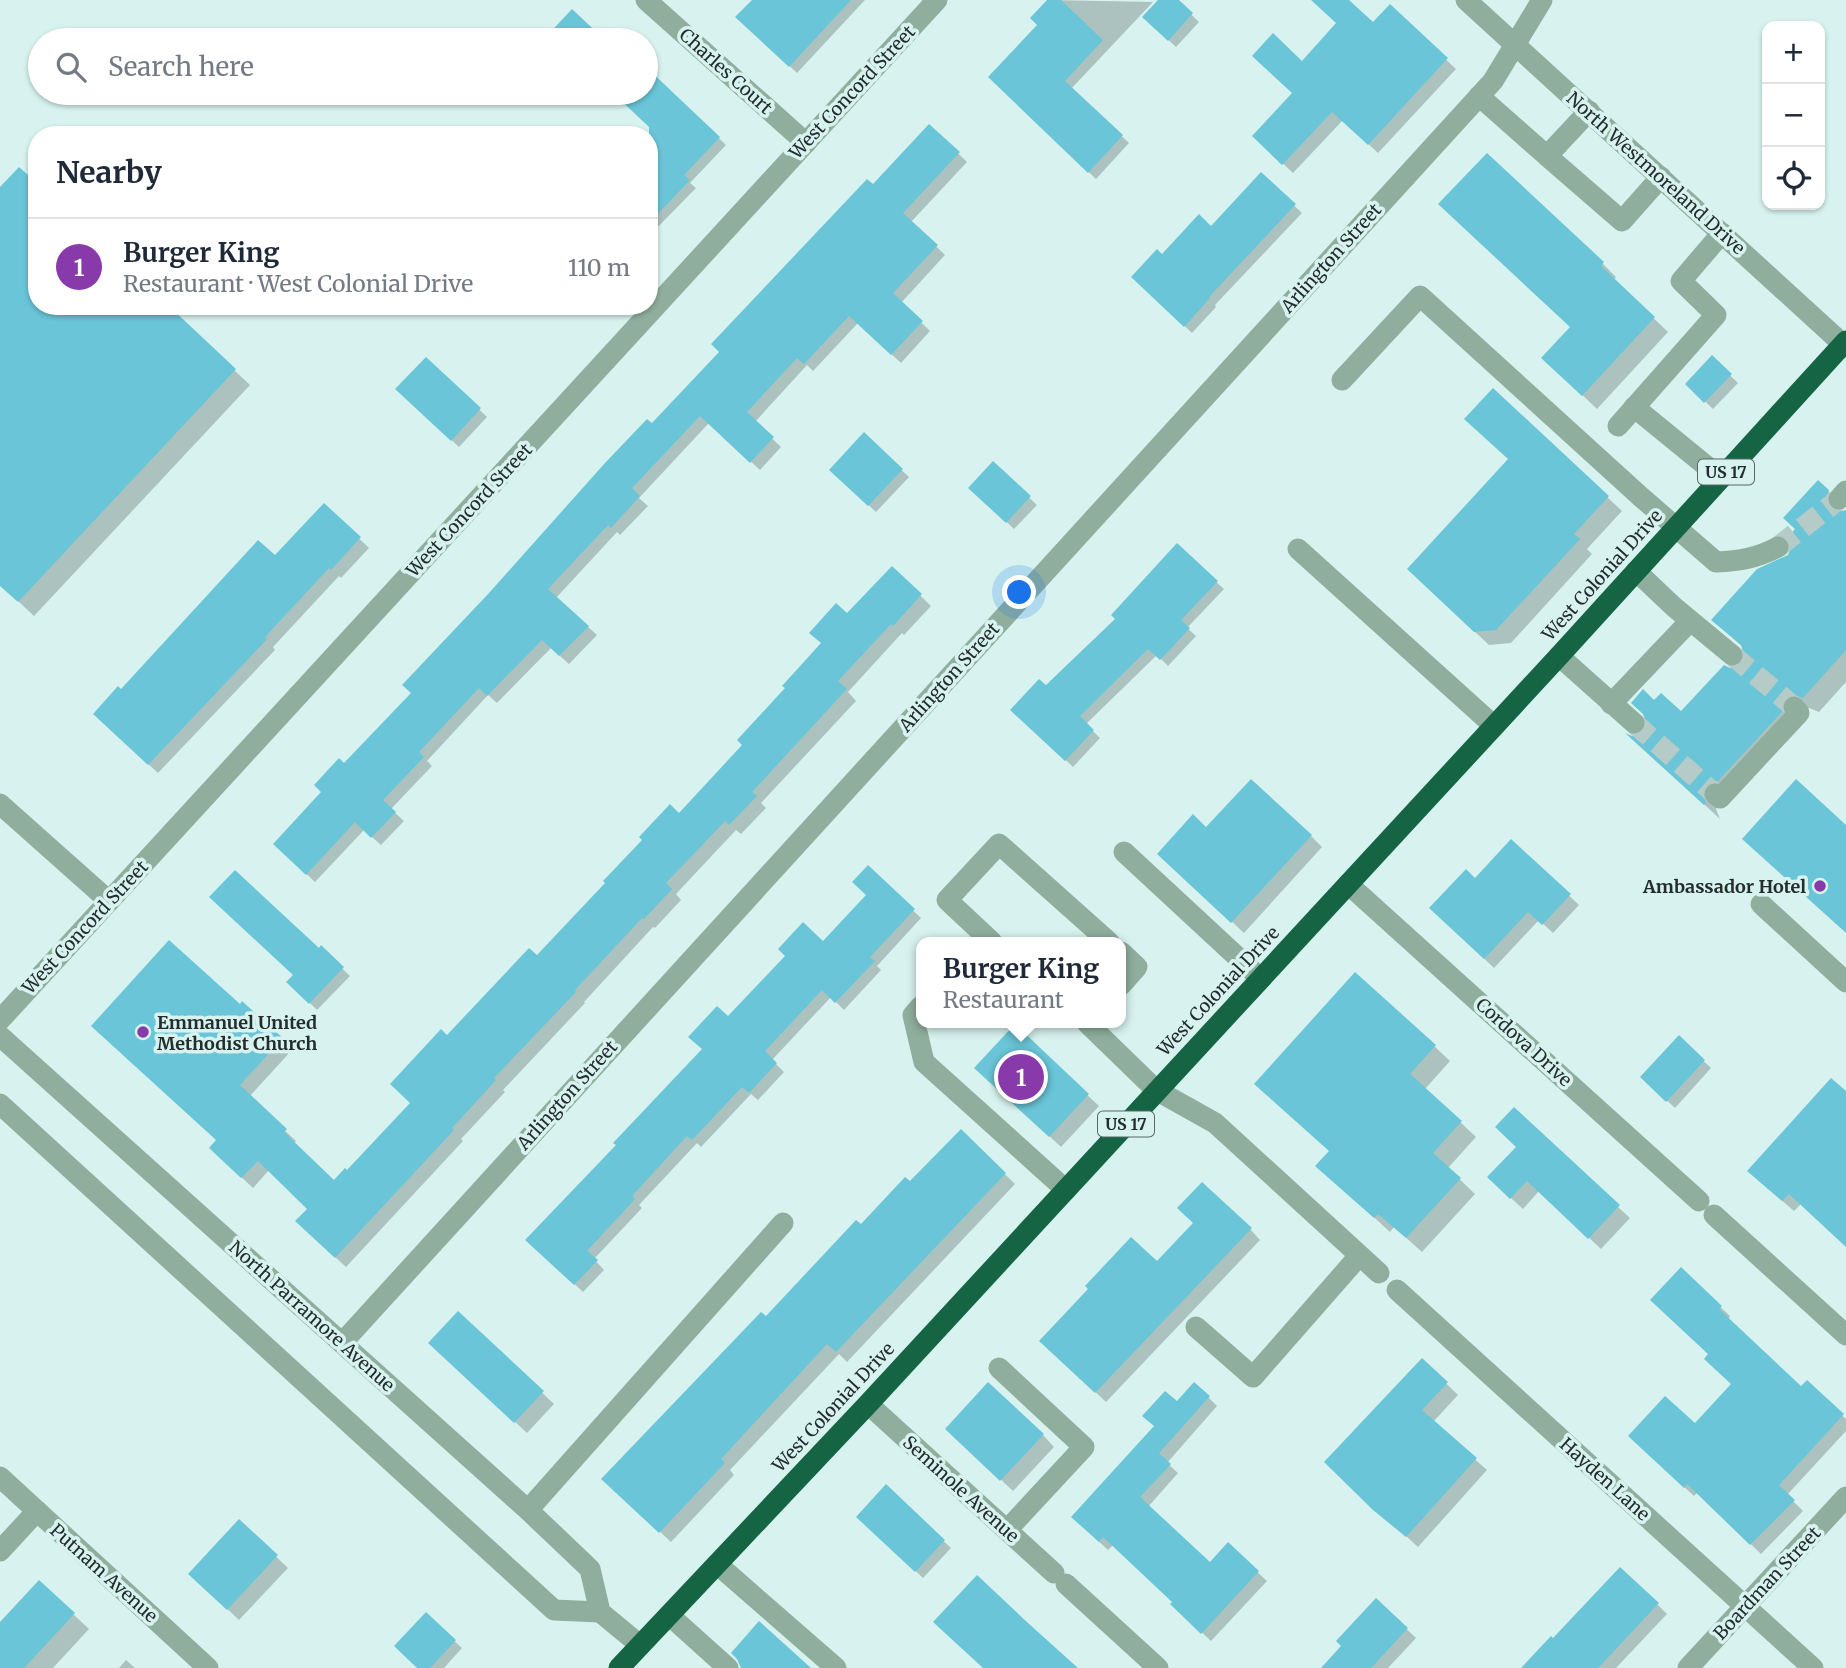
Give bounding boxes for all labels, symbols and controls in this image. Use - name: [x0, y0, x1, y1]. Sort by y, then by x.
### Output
- street label: West Concord Street: [783, 20, 920, 164]
- map controls: [1762, 21, 1825, 210]
- button: +: [1762, 21, 1825, 84]
- street label: Charles Court: [675, 23, 777, 119]
- search box: [28, 28, 658, 105]
- icon: search: [52, 48, 90, 86]
- text: Search here: [108, 50, 254, 83]
- button: −: [1762, 84, 1825, 147]
- street label: North Westmoreland Drive: [1562, 87, 1750, 259]
- button: locate: [1762, 147, 1825, 210]
- text: Nearby: [56, 153, 162, 191]
- street label: Arlington Street: [1275, 198, 1386, 318]
- text: Burger King: [123, 236, 280, 269]
- text: 1: [74, 253, 84, 282]
- text: 110 m: [568, 253, 630, 282]
- text: Restaurant · West Colonial Drive: [123, 269, 473, 298]
- street label: West Concord Street: [400, 438, 537, 582]
- road number: US 17: [1698, 460, 1754, 485]
- street label: West Colonial Drive: [1536, 505, 1667, 646]
- your location: [1002, 575, 1036, 609]
- street label: Arlington Street: [893, 617, 1004, 737]
- street label: West Concord Street: [16, 855, 153, 999]
- place label: Ambassador Hotel: [1642, 875, 1806, 898]
- marker: Ambassador Hotel: [1812, 878, 1828, 894]
- street label: West Colonial Drive: [1151, 921, 1284, 1061]
- popup: [916, 937, 1126, 1028]
- text: Burger King: [943, 952, 1099, 985]
- text: Restaurant: [943, 985, 1064, 1014]
- street label: Cordova Drive: [1471, 993, 1577, 1091]
- place label: Emmanuel United Methodist Church: [157, 1011, 317, 1055]
- marker: Emmanuel United Methodist Church: [135, 1024, 151, 1040]
- street label: Arlington Street: [511, 1035, 622, 1155]
- pin: 1: [998, 1051, 1044, 1103]
- road number: US 17: [1098, 1112, 1154, 1136]
- street label: North Parramore Avenue: [224, 1236, 400, 1396]
- street label: West Colonial Drive: [766, 1337, 899, 1477]
- street label: Seminole Avenue: [898, 1431, 1024, 1547]
- street label: Hayden Lane: [1555, 1433, 1655, 1525]
- street label: Putnam Avenue: [45, 1519, 163, 1627]
- street label: Boardman Street: [1709, 1522, 1825, 1644]

